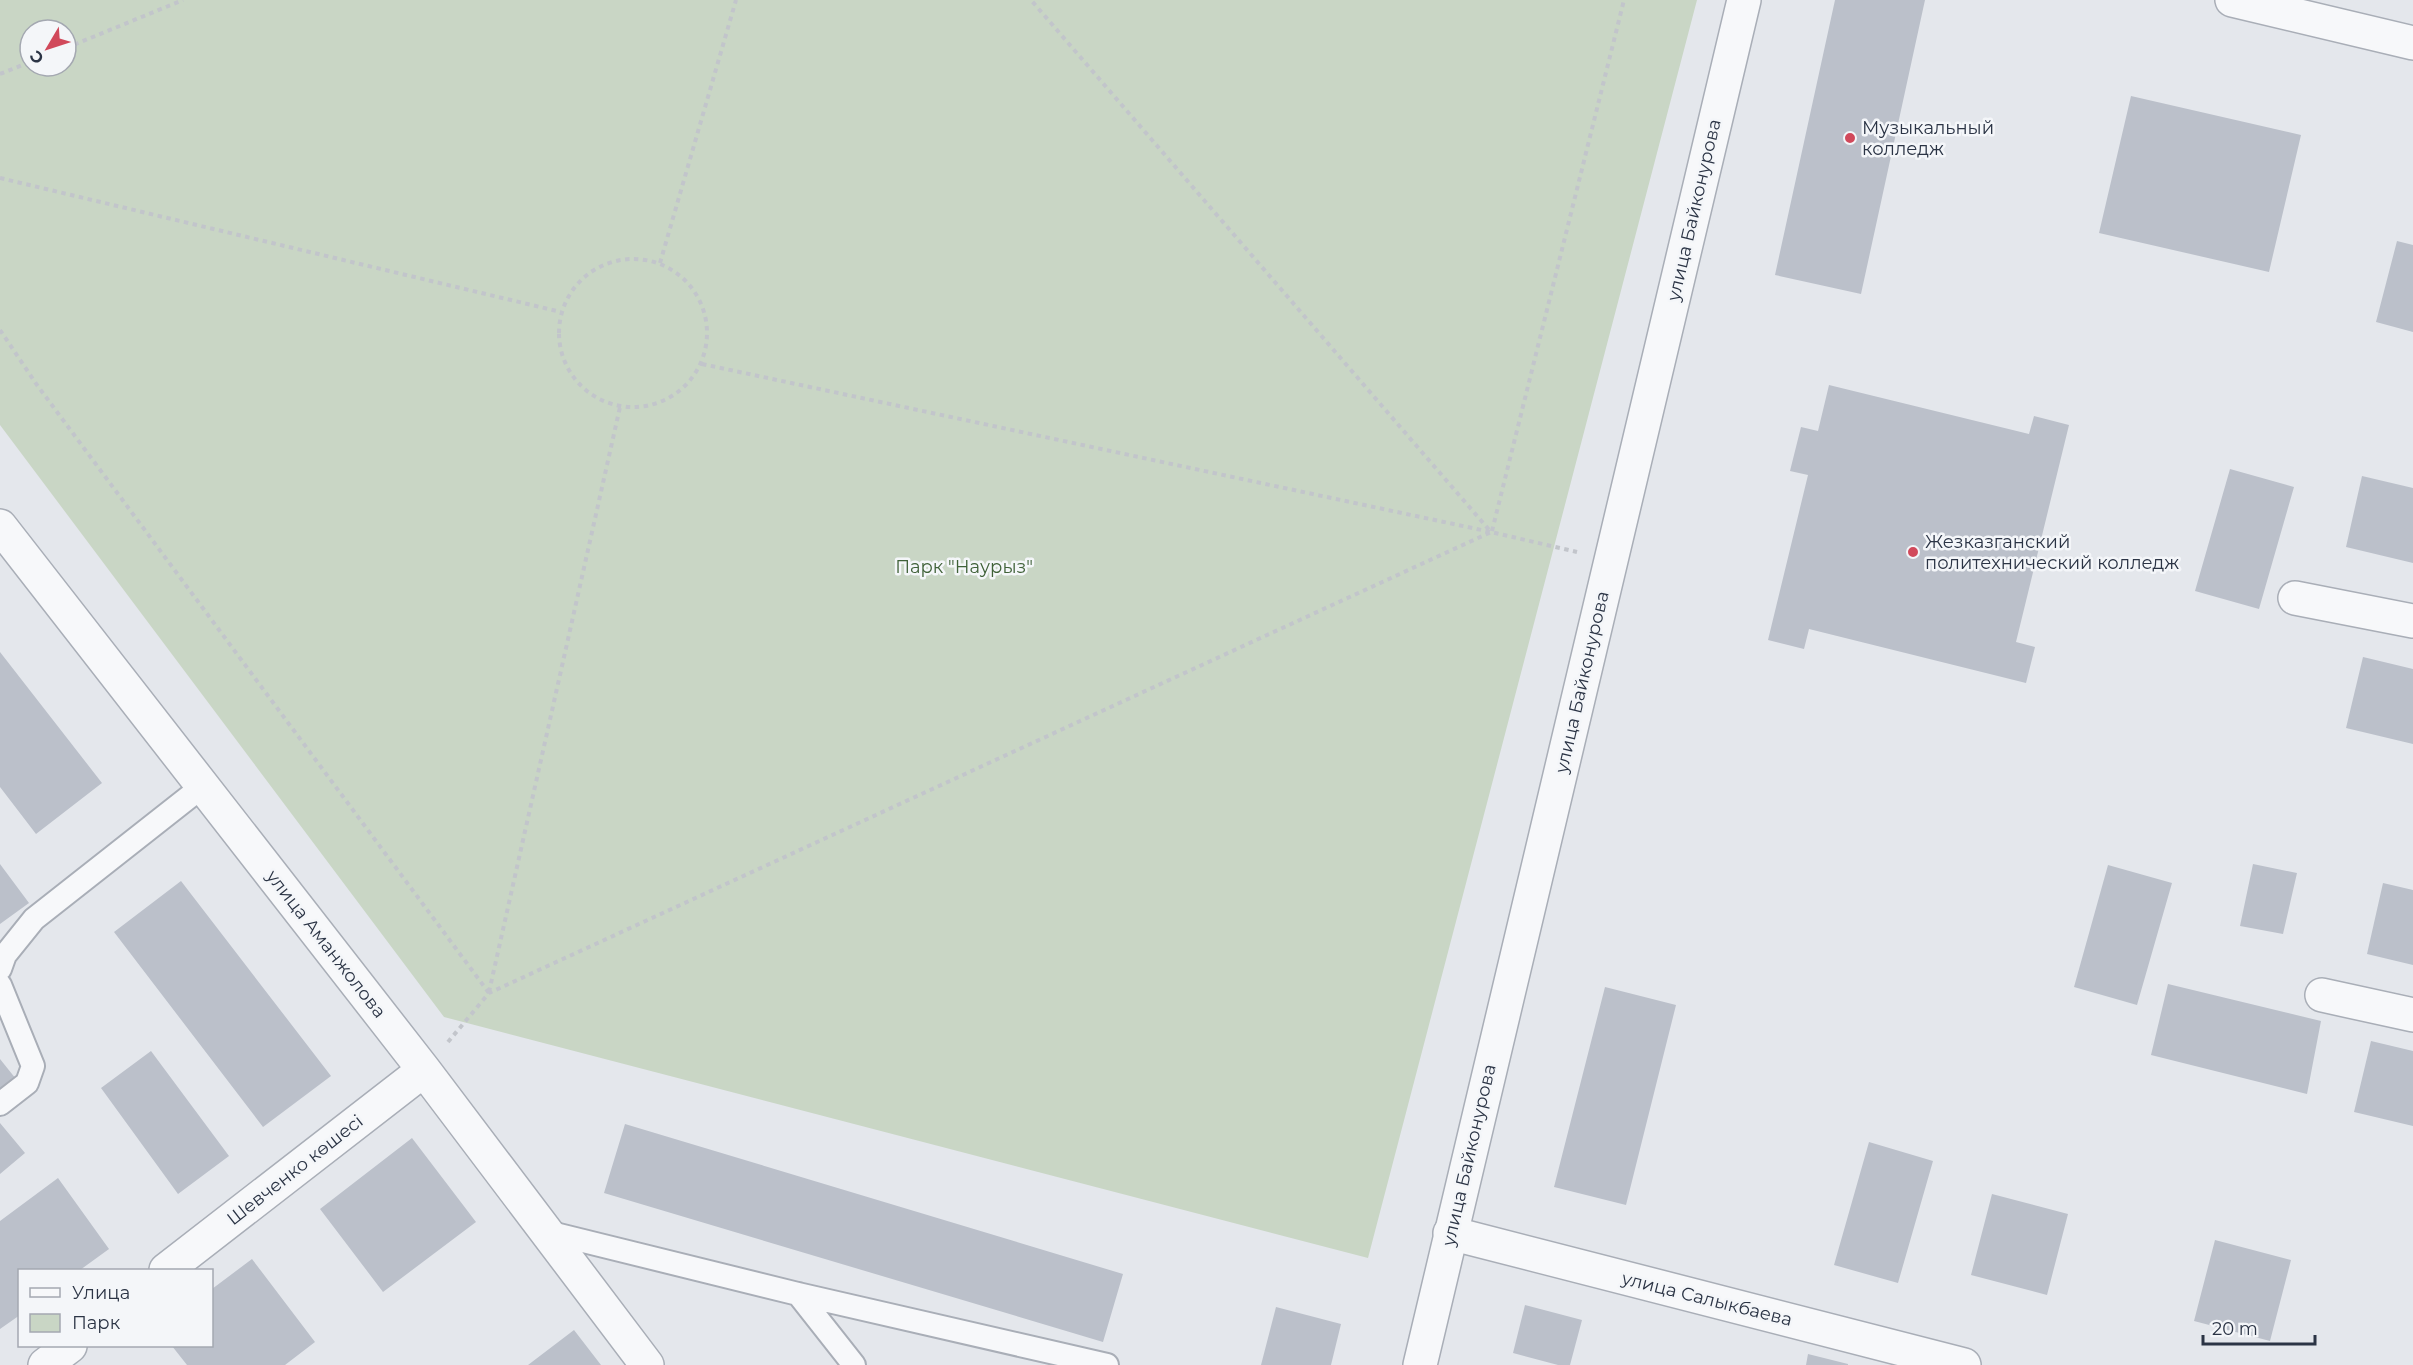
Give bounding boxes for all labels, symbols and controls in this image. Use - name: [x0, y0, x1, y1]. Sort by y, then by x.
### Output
- north arrow: [18, 18, 78, 78]
- text: С: [25, 46, 48, 68]
- street label: улица Байконурова: [1662, 117, 1726, 304]
- place label: Музыкальный колледж: [1862, 117, 1994, 160]
- marker: Музыкальный колледж: [1843, 131, 1857, 145]
- place label: Жезказганский политехнический колледж: [1925, 531, 2179, 574]
- marker: Жезказганский политехнический колледж: [1906, 545, 1920, 559]
- park label: Парк "Наурыз": [895, 556, 1033, 578]
- street label: улица Байконурова: [1550, 589, 1614, 776]
- street label: улица Аманжолова: [261, 865, 391, 1022]
- street label: улица Байконурова: [1437, 1062, 1501, 1249]
- street label: Шевченко көшесі: [223, 1110, 367, 1230]
- street label: улица Салыкбаева: [1619, 1267, 1795, 1331]
- legend: [18, 1269, 213, 1347]
- text: Улица: [72, 1282, 130, 1304]
- scale bar: [2203, 1308, 2316, 1346]
- text: Парк: [72, 1312, 121, 1334]
- text: 20 m: [2212, 1318, 2258, 1340]

